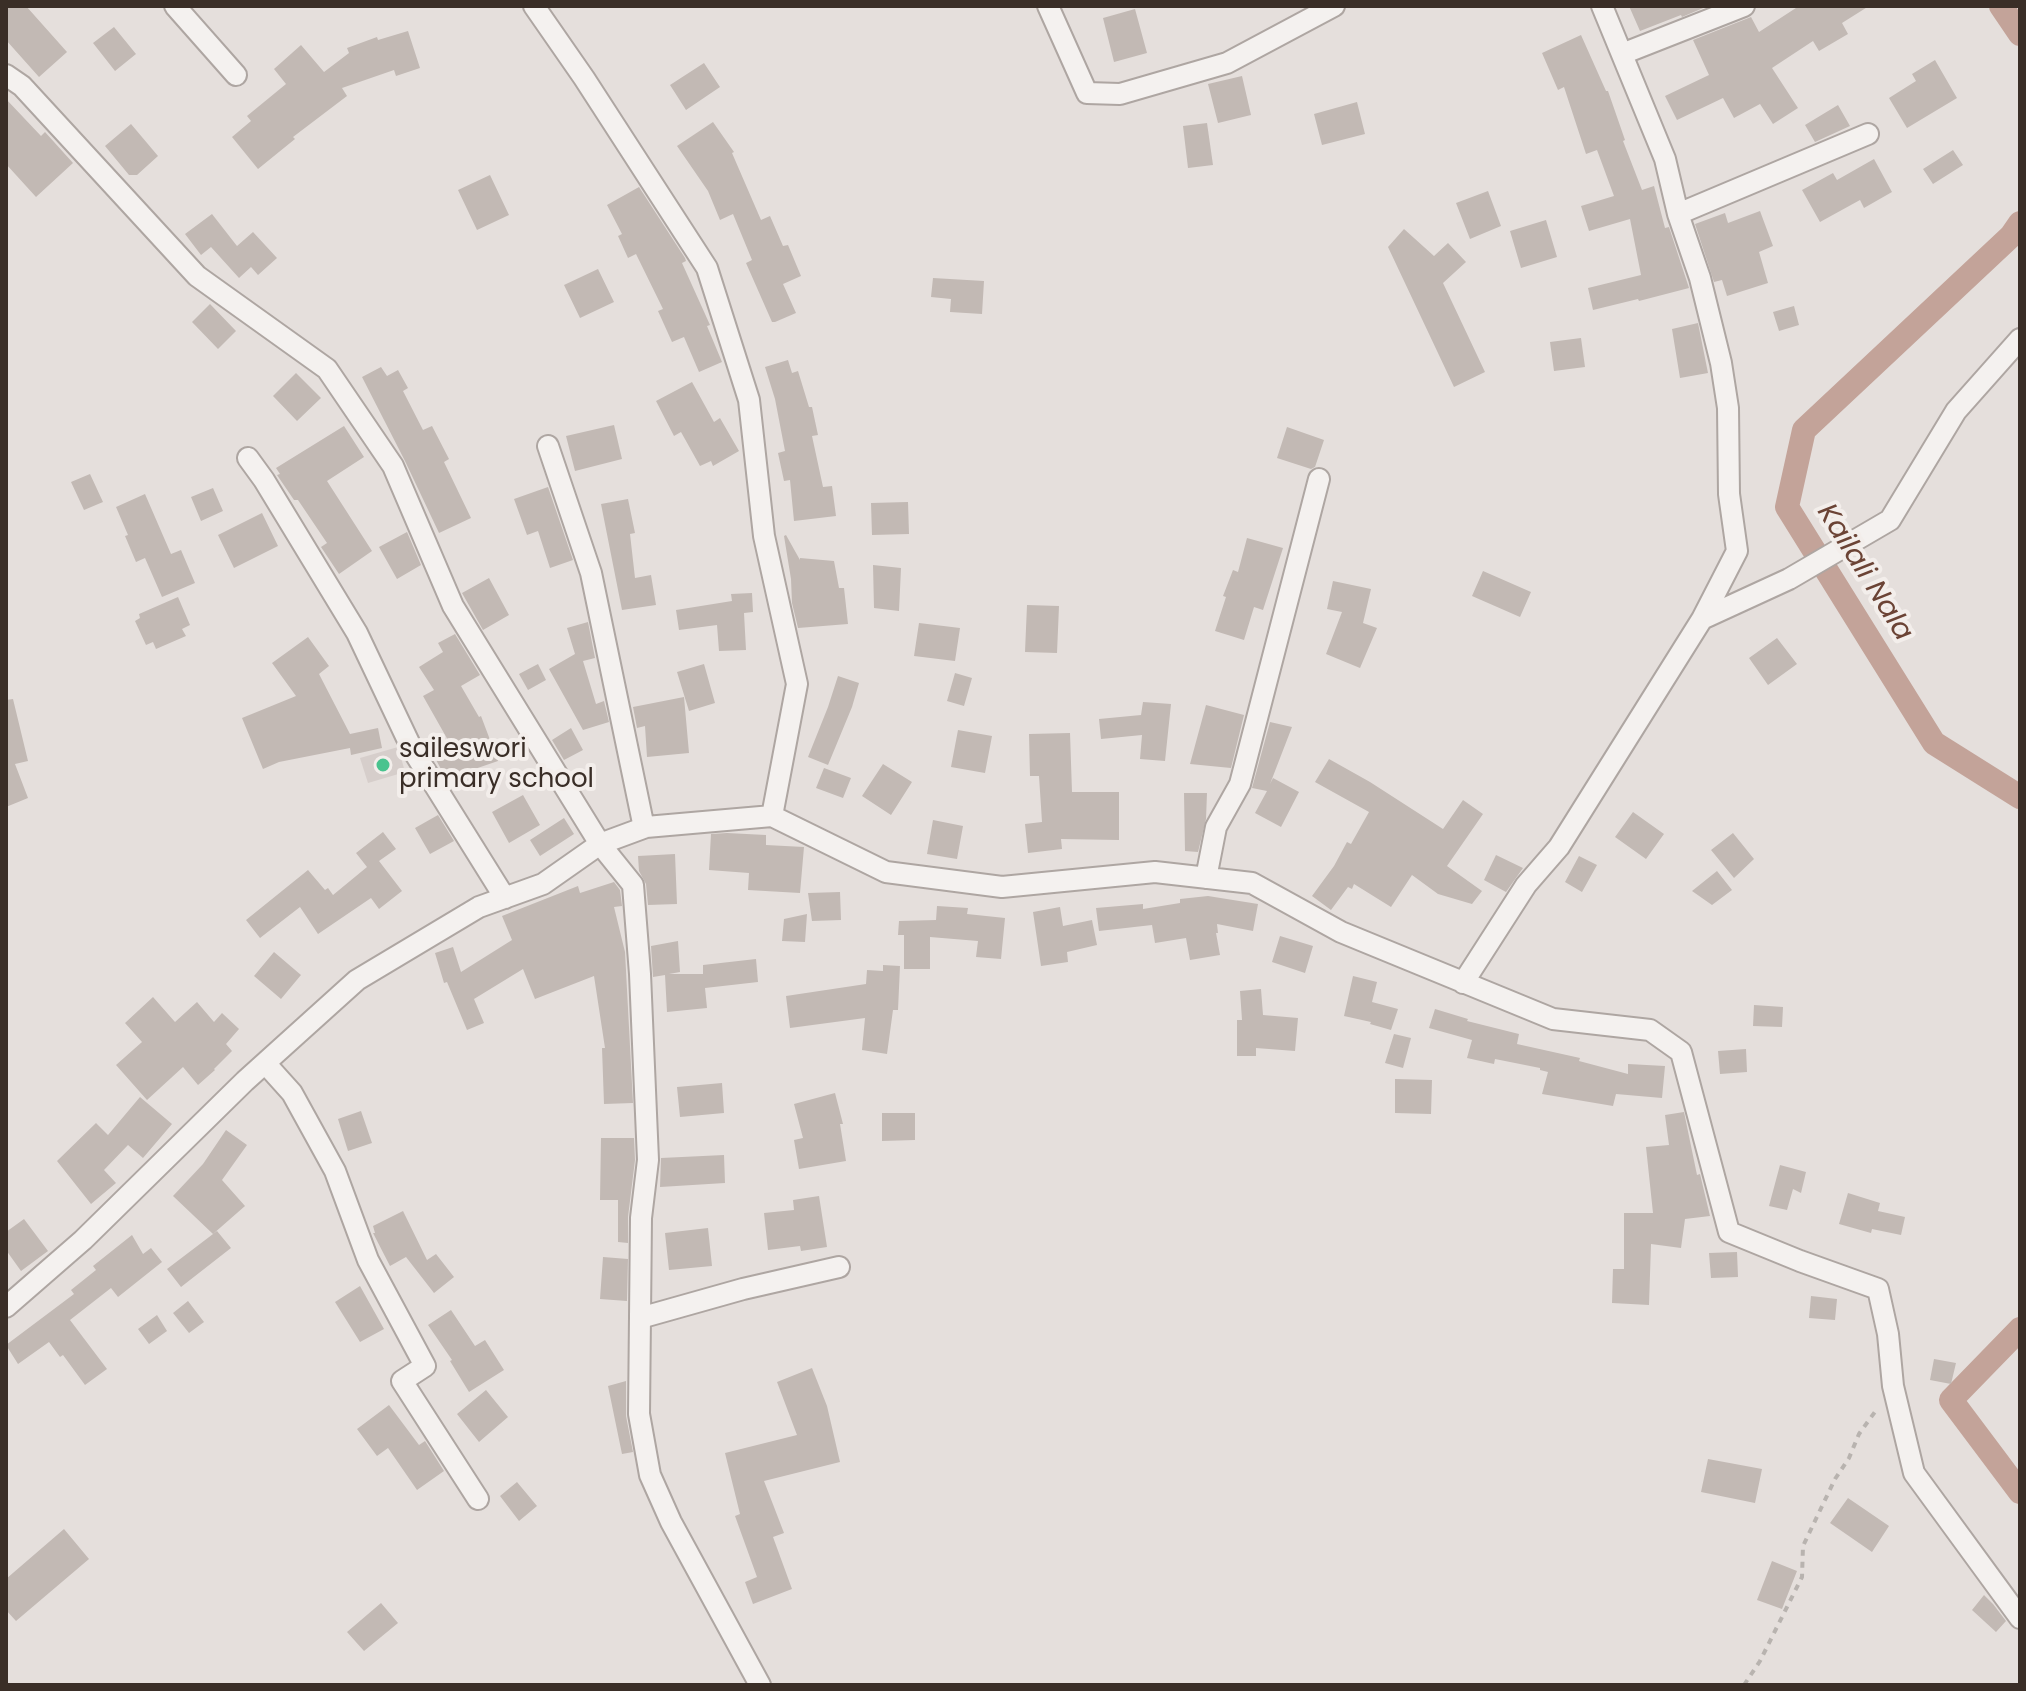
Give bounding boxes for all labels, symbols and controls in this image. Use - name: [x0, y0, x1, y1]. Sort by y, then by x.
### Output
- water label: Kailali Nala: [1809, 498, 1919, 648]
- place label: saileswori primary school: [399, 734, 594, 796]
- marker: saileswori primary school: [374, 756, 392, 774]

